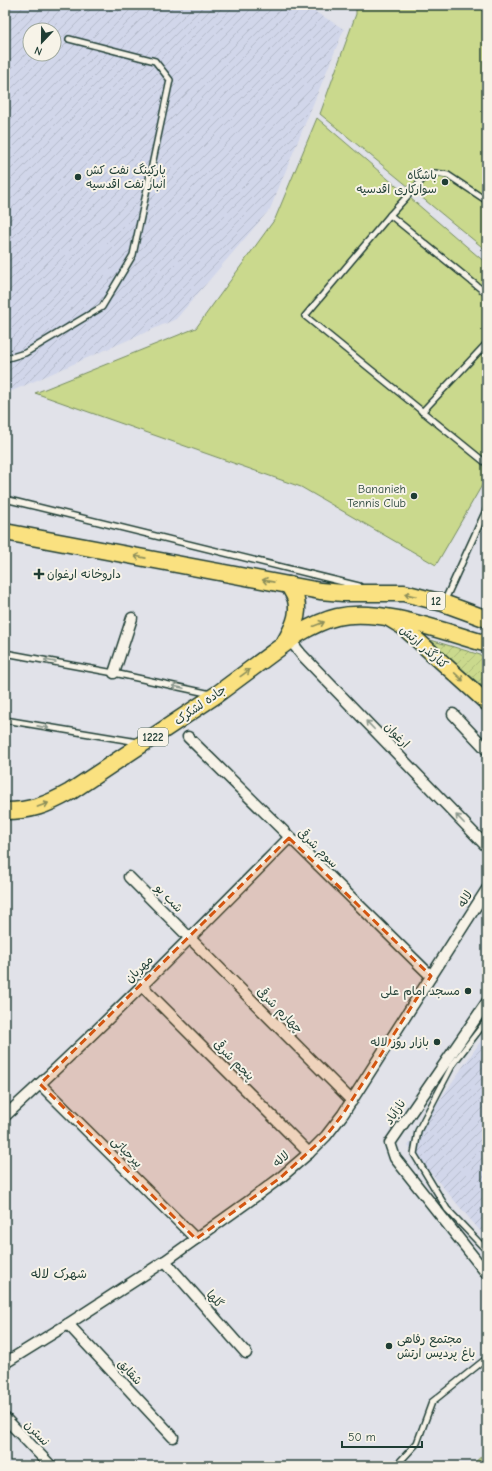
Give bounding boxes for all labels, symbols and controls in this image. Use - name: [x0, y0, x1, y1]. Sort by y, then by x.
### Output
- north arrow: [22, 22, 62, 62]
- text: N: [33, 43, 44, 58]
- place label: پارکینگ نفت کش انبار نفت اقدسیه: [86, 163, 166, 192]
- place label: باشگاه سوارکاری اقدسیه: [356, 168, 437, 196]
- marker: پارکینگ نفت کش انبار نفت اقدسیه: [73, 172, 83, 182]
- marker: باشگاه سوارکاری اقدسیه: [440, 177, 450, 187]
- place label: Bananieh Tennis Club: [347, 482, 406, 510]
- marker: Bananieh Tennis Club: [409, 491, 419, 501]
- one-way arrow: [134, 553, 147, 561]
- place label: داروخانه ارغوان: [47, 567, 121, 582]
- marker: داروخانه ارغوان: [34, 569, 44, 579]
- one-way arrow: [262, 577, 275, 585]
- one-way arrow: [404, 590, 417, 598]
- road number: 12: [427, 592, 445, 610]
- one-way arrow: [312, 619, 324, 627]
- street label: کنارگذر ارتش: [397, 622, 451, 672]
- one-way arrow: [44, 657, 57, 665]
- one-way arrow: [240, 669, 251, 677]
- one-way arrow: [453, 672, 464, 681]
- street label: جاده لشکرک: [171, 682, 229, 729]
- one-way arrow: [171, 682, 184, 690]
- street label: ارغوان: [382, 719, 412, 751]
- one-way arrow: [365, 720, 374, 730]
- one-way arrow: [36, 723, 49, 731]
- road number: 1222: [138, 728, 168, 746]
- one-way arrow: [37, 801, 49, 809]
- one-way arrow: [455, 814, 465, 824]
- street label: سوم شرقی: [294, 825, 341, 872]
- street label: شب بو: [151, 880, 186, 916]
- street label: لاله: [455, 888, 475, 910]
- street label: مهربان: [122, 952, 156, 986]
- street label: چهارم شرقی: [253, 984, 306, 1037]
- place label: مسجد امام علی: [381, 984, 460, 1000]
- marker: مسجد امام علی: [463, 986, 473, 996]
- place label: بازار روز لاله: [371, 1035, 429, 1050]
- street label: پنجم شرقی: [209, 1037, 257, 1085]
- marker: بازار روز لاله: [432, 1037, 442, 1047]
- street label: نازآباد: [382, 1097, 409, 1128]
- street label: پیرحیاتی: [108, 1134, 145, 1171]
- street label: لاله: [270, 1148, 292, 1170]
- district label: شهرک لاله: [31, 1266, 87, 1281]
- street label: گلها: [203, 1287, 227, 1311]
- place label: مجتمع رفاهی باغ پردیس ارتش: [397, 1332, 475, 1362]
- marker: مجتمع رفاهی باغ پردیس ارتش: [384, 1341, 394, 1351]
- street label: شقایق: [115, 1356, 145, 1388]
- street label: نسترن: [22, 1417, 52, 1449]
- scale bar: [342, 1423, 422, 1449]
- text: 50 m: [348, 1430, 376, 1444]

